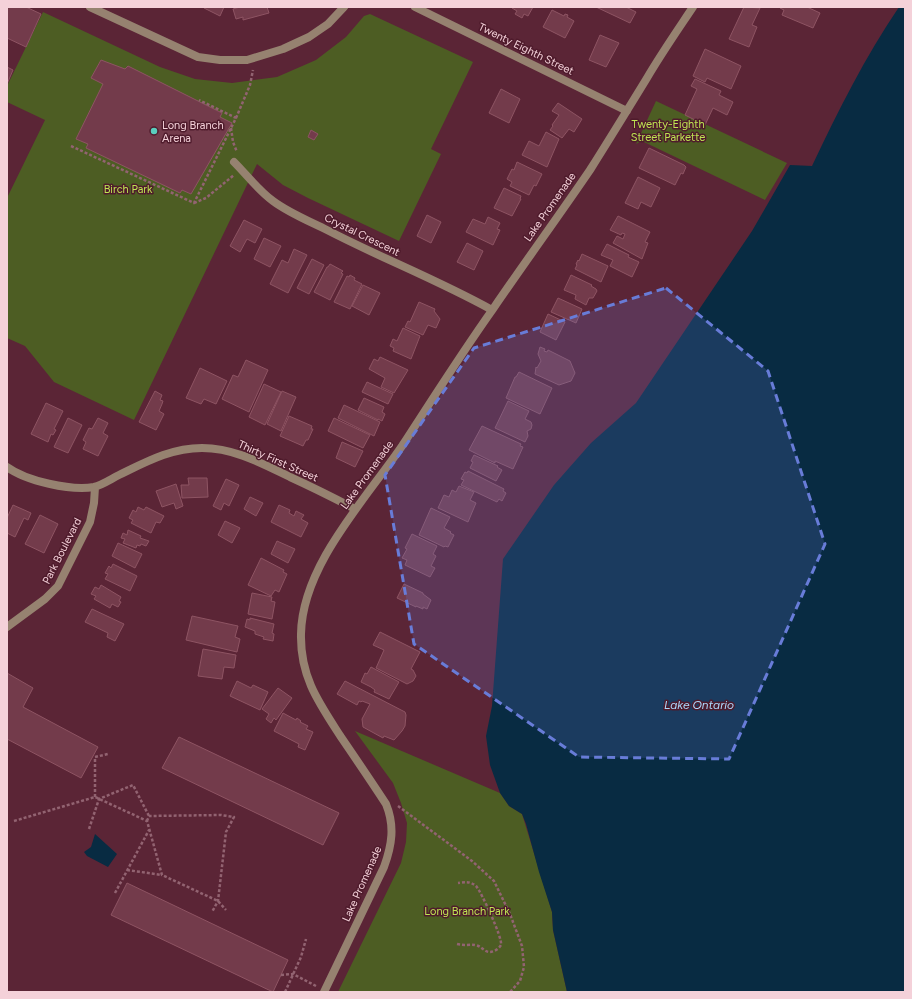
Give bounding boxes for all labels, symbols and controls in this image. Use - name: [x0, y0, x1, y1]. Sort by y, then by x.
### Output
- street label: Twenty Eighth Street: [476, 20, 576, 78]
- park label: Twenty-Eighth Street Parkette: [631, 118, 705, 144]
- place label: Long Branch Arena: [162, 119, 224, 145]
- marker: Long Branch Arena: [149, 126, 159, 136]
- street label: Lake Promenade: [521, 170, 579, 244]
- park label: Birch Park: [104, 183, 153, 196]
- street label: Crystal Crescent: [322, 211, 402, 259]
- street label: Thirty First Street: [236, 438, 320, 484]
- street label: Lake Promenade: [338, 438, 396, 512]
- street label: Park Boulevard: [40, 516, 84, 586]
- water label: Lake Ontario: [664, 698, 734, 712]
- street label: Lake Promenade: [340, 844, 384, 924]
- park label: Long Branch Park: [424, 905, 510, 918]

